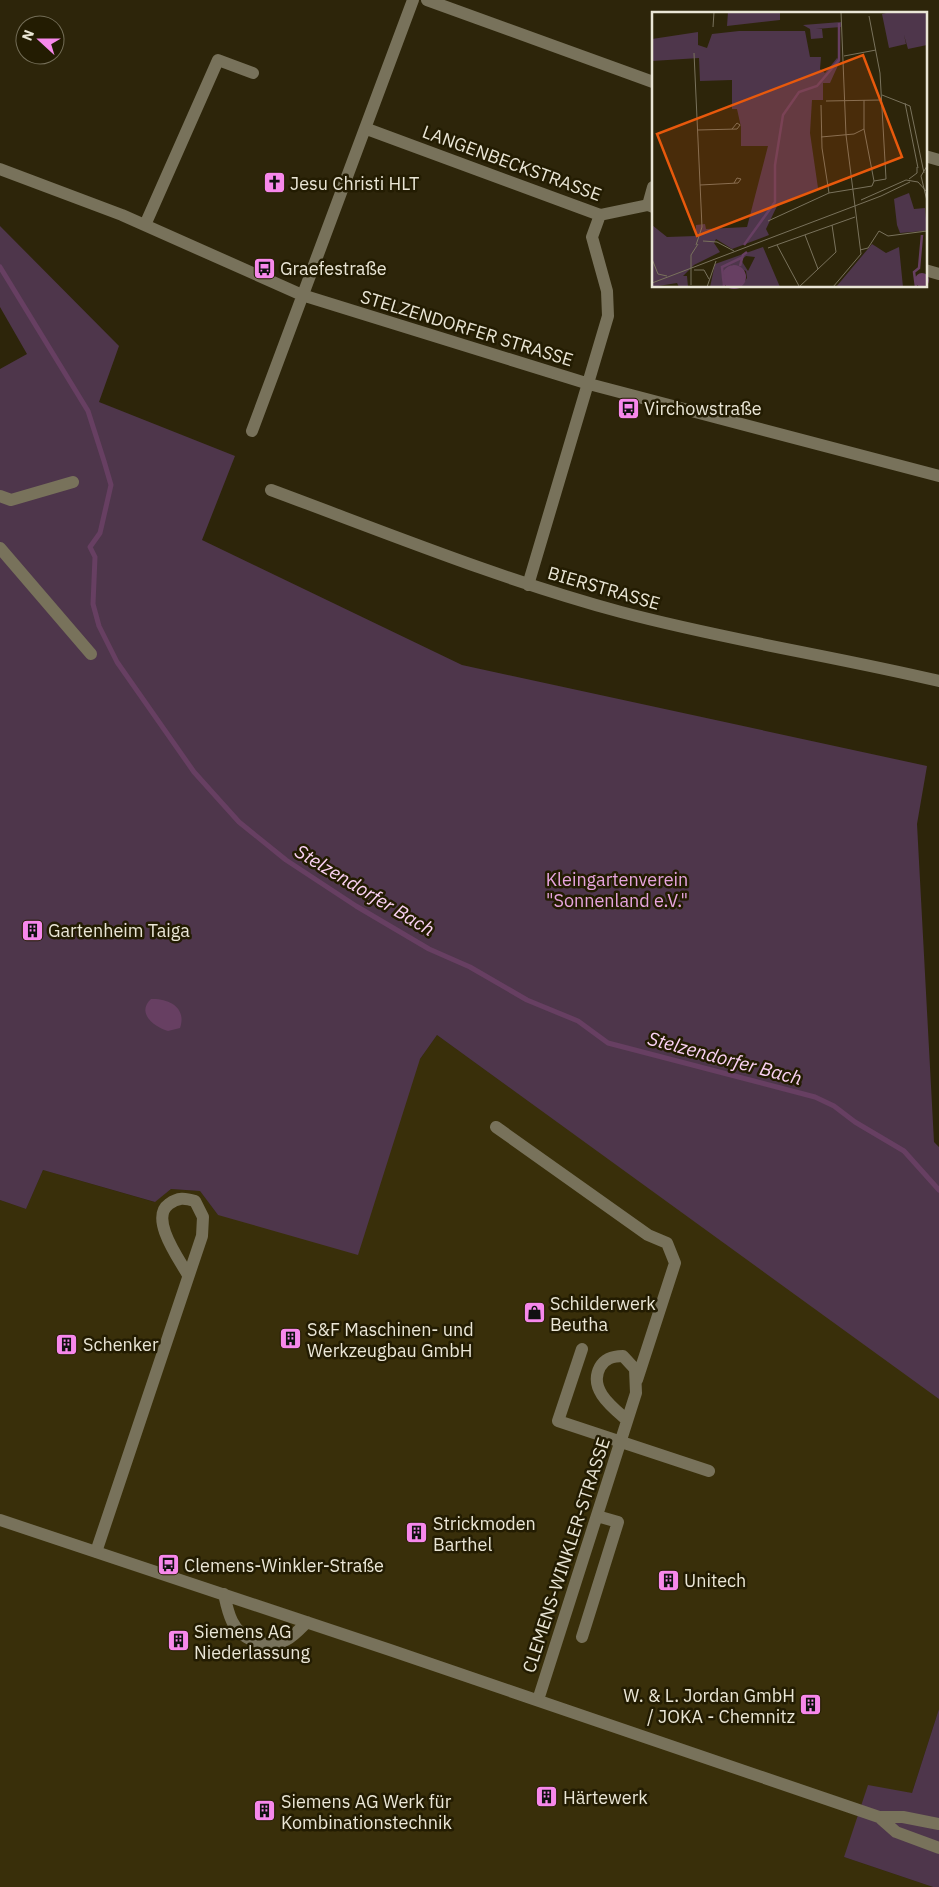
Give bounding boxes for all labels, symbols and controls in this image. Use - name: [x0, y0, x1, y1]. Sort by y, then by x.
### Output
- inset map: [652, 12, 926, 288]
- north arrow: [15, 15, 65, 65]
- text: N: [18, 27, 38, 43]
- street label: LANGENBECKSTRASSE: [419, 120, 605, 206]
- church icon: Jesu Christi HLT: [262, 171, 286, 195]
- place label: Jesu Christi HLT: [290, 172, 419, 195]
- bus stop icon: Graefestraße: [252, 256, 276, 280]
- place label: Graefestraße: [280, 257, 387, 280]
- street label: STELZENDORFER STRASSE: [358, 285, 576, 371]
- bus stop icon: Virchowstraße: [616, 396, 640, 420]
- place label: Virchowstraße: [644, 397, 762, 420]
- street label: BIERSTRASSE: [545, 561, 663, 615]
- water label: Stelzendorfer Bach: [291, 839, 439, 941]
- park label: Kleingartenverein "Sonnenland e.V.": [546, 868, 688, 912]
- building icon: Gartenheim Taiga: [20, 918, 44, 942]
- place label: Gartenheim Taiga: [48, 919, 190, 942]
- water label: Stelzendorfer Bach: [645, 1026, 805, 1090]
- place label: Schilderwerk Beutha: [550, 1292, 656, 1336]
- shop icon: Schilderwerk Beutha: [522, 1301, 546, 1325]
- place label: S&F Maschinen- und Werkzeugbau GmbH: [307, 1318, 474, 1362]
- building icon: S&F Maschinen- und Werkzeugbau GmbH: [279, 1327, 303, 1351]
- building icon: Schenker: [55, 1332, 79, 1356]
- place label: Schenker: [83, 1333, 159, 1356]
- street label: CLEMENS-WINKLER-STRASSE: [517, 1434, 615, 1676]
- place label: Strickmoden Barthel: [433, 1512, 536, 1556]
- building icon: Strickmoden Barthel: [405, 1521, 429, 1545]
- bus stop icon: Clemens-Winkler-Straße: [156, 1553, 180, 1577]
- place label: Clemens-Winkler-Straße: [184, 1554, 384, 1577]
- building icon: Unitech: [656, 1568, 680, 1592]
- place label: Unitech: [684, 1569, 746, 1592]
- place label: Siemens AG Niederlassung: [194, 1620, 310, 1664]
- building icon: Siemens AG Niederlassung: [166, 1629, 190, 1653]
- place label: W. & L. Jordan GmbH / JOKA - Chemnitz: [623, 1684, 795, 1728]
- building icon: W. & L. Jordan GmbH / JOKA - Chemnitz: [799, 1693, 823, 1717]
- building icon: Härtewerk: [535, 1785, 559, 1809]
- place label: Härtewerk: [563, 1786, 648, 1809]
- place label: Siemens AG Werk für Kombinationstechnik: [281, 1790, 452, 1834]
- building icon: Siemens AG Werk für Kombinationstechnik: [253, 1799, 277, 1823]

